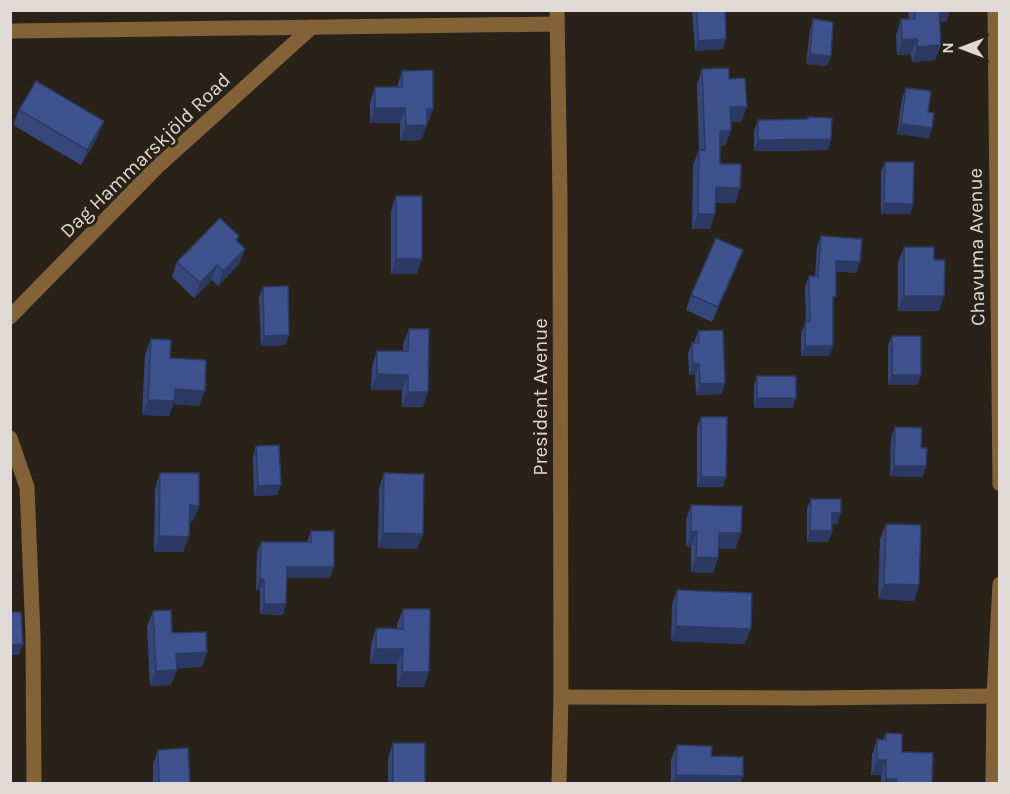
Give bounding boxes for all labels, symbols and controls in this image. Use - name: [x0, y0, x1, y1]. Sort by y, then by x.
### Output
- north arrow: [932, 18, 992, 78]
- text: N: [938, 42, 957, 54]
- street label: Dag Hammarskjöld Road: [56, 68, 235, 243]
- street label: Chavuma Avenue: [964, 168, 989, 326]
- street label: President Avenue: [529, 318, 552, 476]

